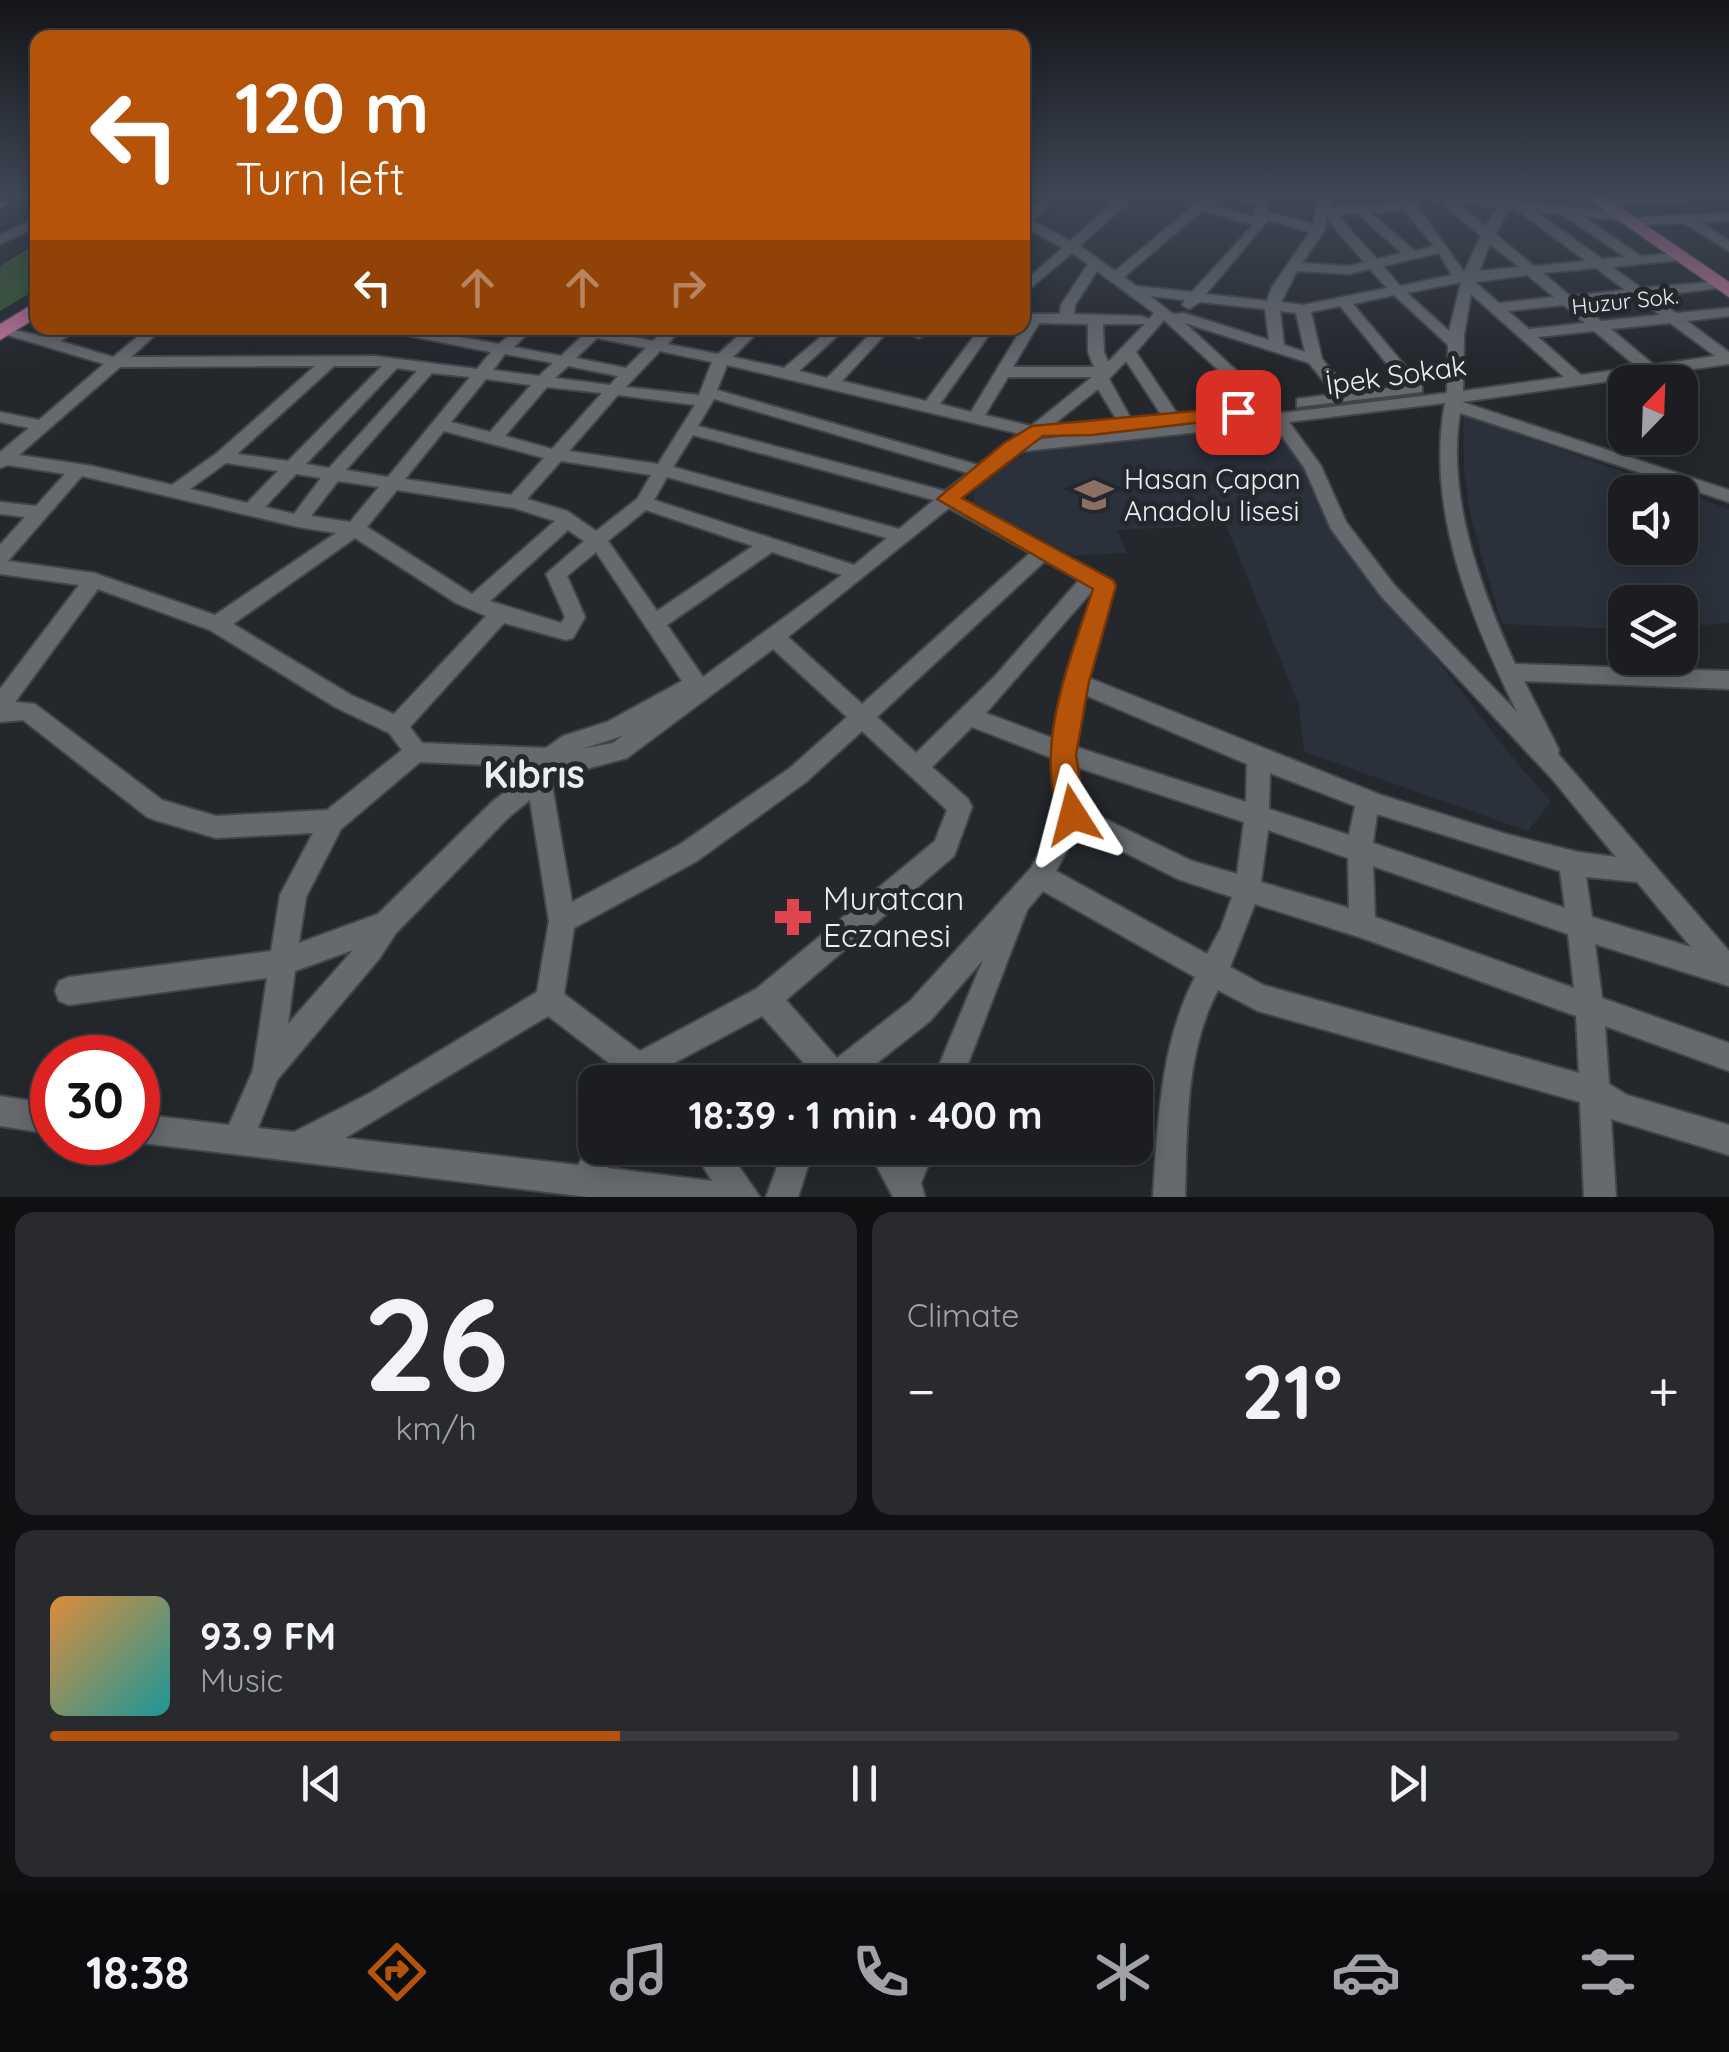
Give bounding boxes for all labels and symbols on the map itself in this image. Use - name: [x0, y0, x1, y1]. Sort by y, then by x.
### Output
- street label: Huzur Sok.: [1570, 281, 1680, 321]
- street label: İpek Sokak: [1323, 347, 1469, 402]
- north arrow: [1608, 365, 1698, 455]
- pin: [1196, 370, 1281, 455]
- place label: Hasan Çapan Anadolu lisesi: [1124, 461, 1301, 528]
- school or university icon: Hasan Çapan Anadolu lisesi: [1073, 474, 1115, 516]
- district label: Kıbrıs: [483, 750, 585, 798]
- position arrow: [1021, 763, 1125, 867]
- place label: Muratcan Eczanesi: [823, 878, 964, 955]
- pharmacy icon: Muratcan Eczanesi: [772, 896, 814, 938]
- speed limit sign: 30: [30, 1035, 160, 1165]

